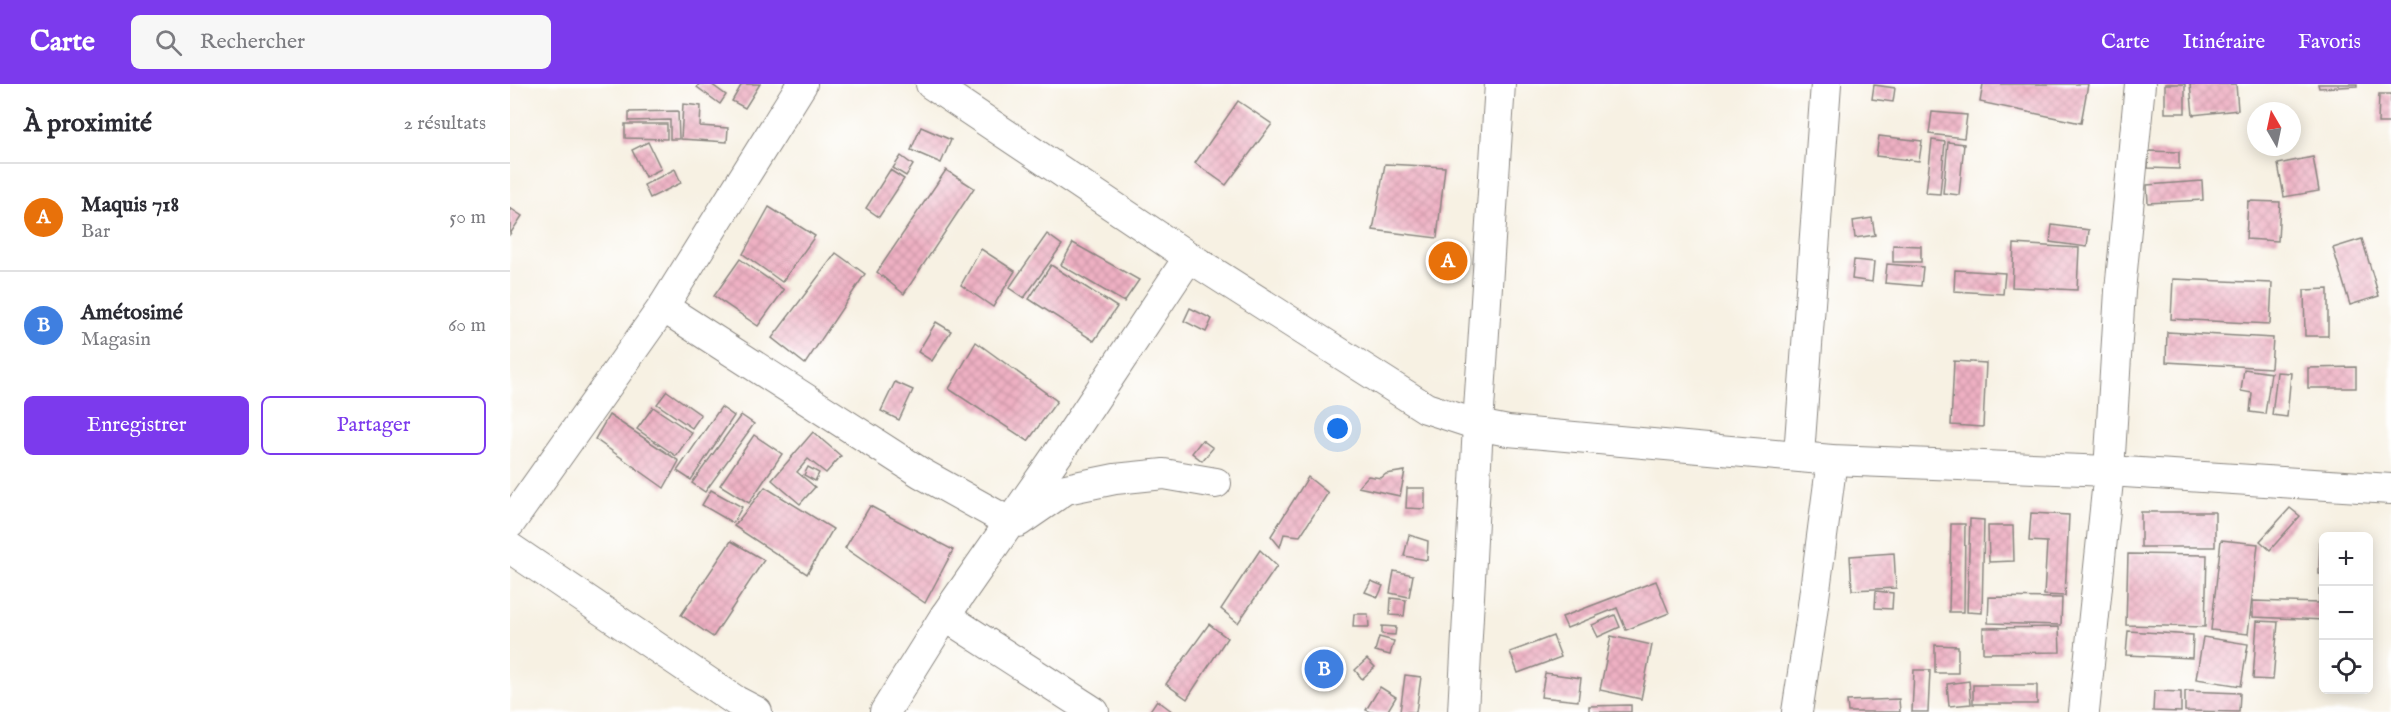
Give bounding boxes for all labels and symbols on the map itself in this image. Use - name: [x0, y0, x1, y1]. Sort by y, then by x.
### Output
- north arrow: [2247, 102, 2301, 156]
- pin: A: [1428, 238, 1468, 284]
- your location: [1323, 414, 1352, 443]
- pin: B: [1304, 646, 1344, 692]

